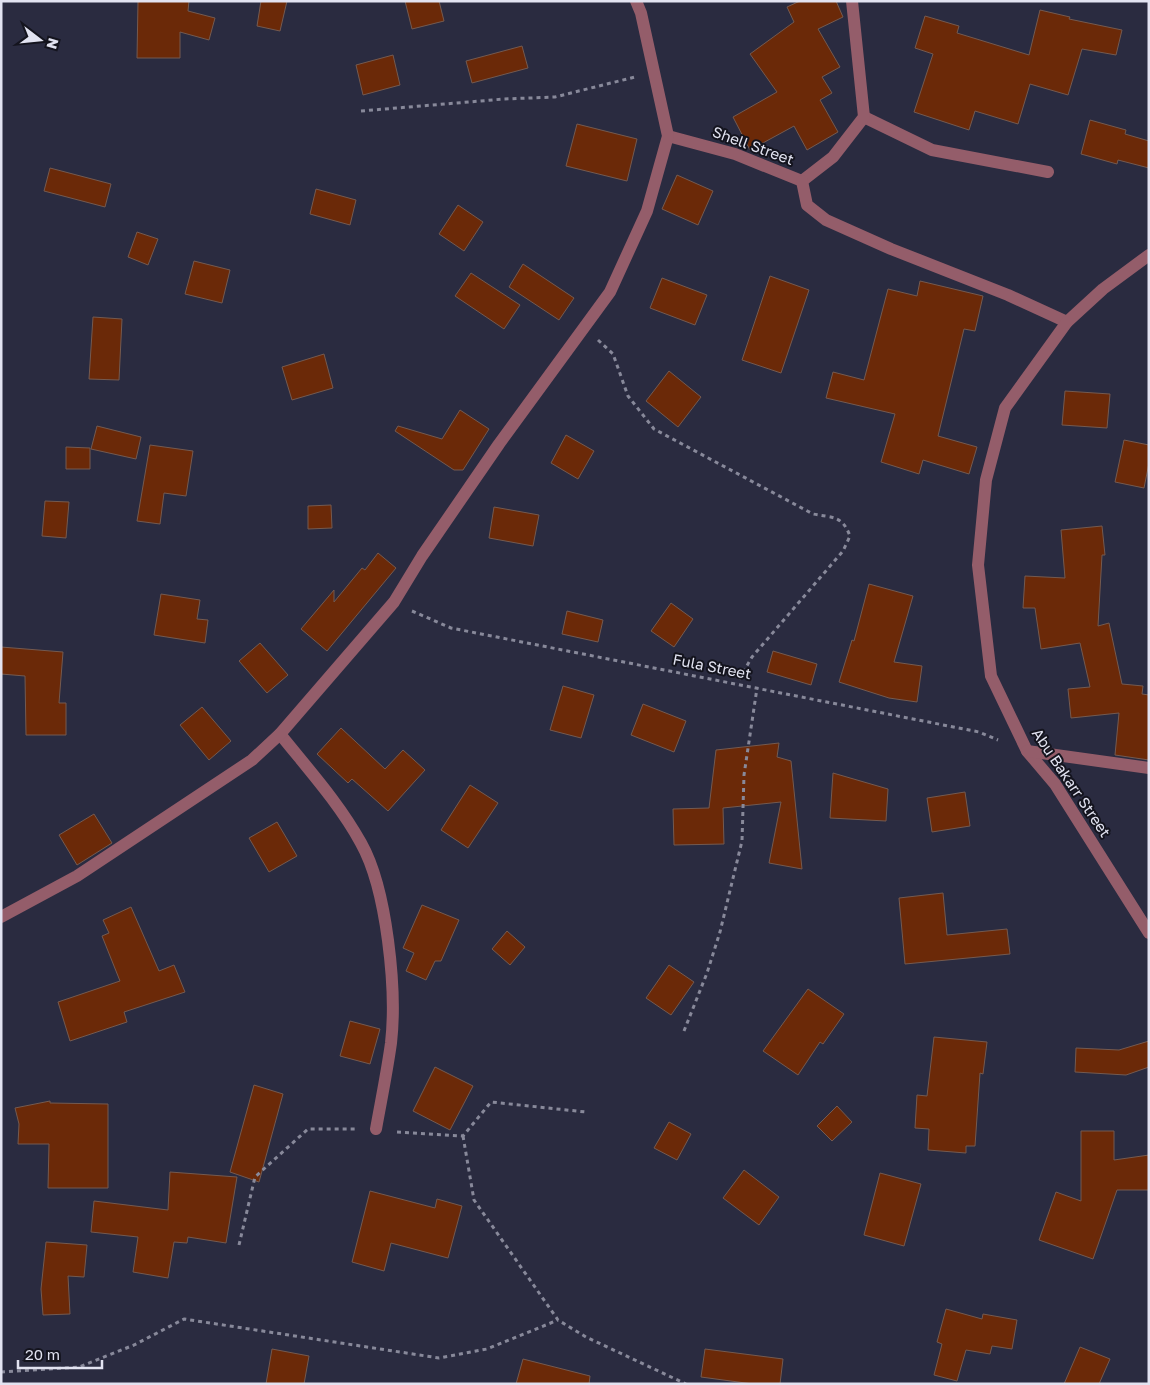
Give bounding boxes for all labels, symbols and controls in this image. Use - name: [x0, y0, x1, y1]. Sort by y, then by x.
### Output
- north arrow: [15, 15, 65, 65]
- text: N: [43, 36, 63, 51]
- street label: Shell Street: [710, 122, 796, 168]
- street label: Fula Street: [671, 650, 753, 682]
- street label: Abu Bakarr Street: [1029, 725, 1115, 840]
- scale bar: [18, 1338, 101, 1370]
- text: 20 m: [25, 1345, 60, 1363]

